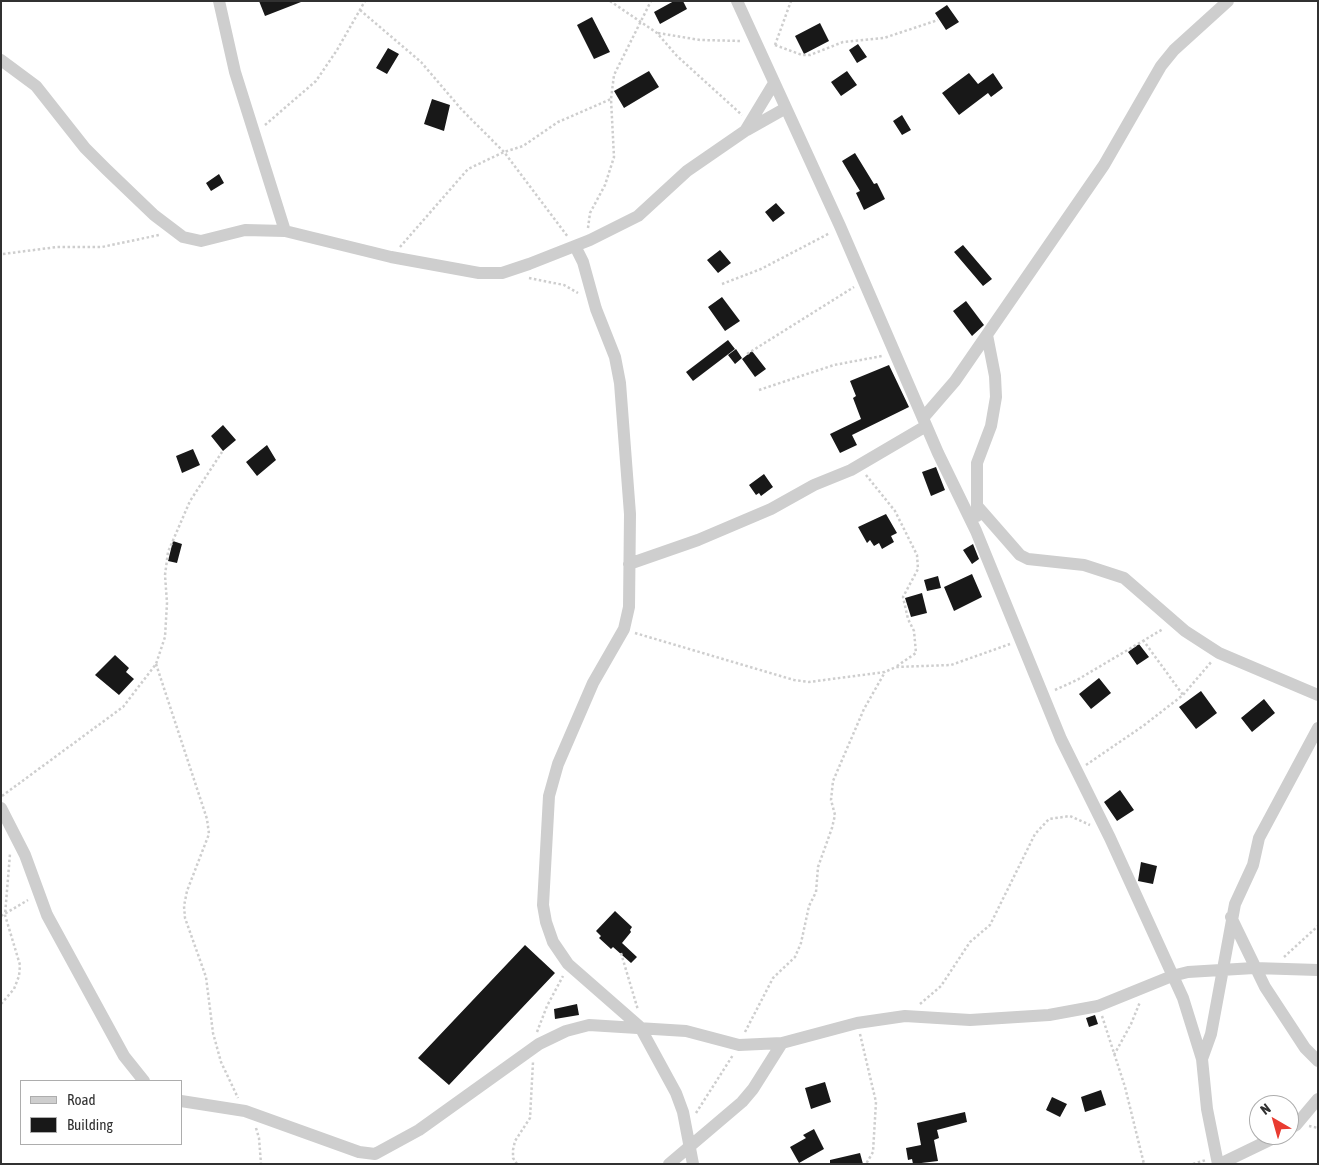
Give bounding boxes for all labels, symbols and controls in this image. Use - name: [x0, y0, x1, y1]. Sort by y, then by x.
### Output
- legend: [20, 1080, 182, 1145]
- text: Road: [67, 1091, 96, 1108]
- north arrow: [1249, 1095, 1299, 1145]
- text: N: [1257, 1100, 1274, 1118]
- text: Building: [67, 1116, 113, 1133]

